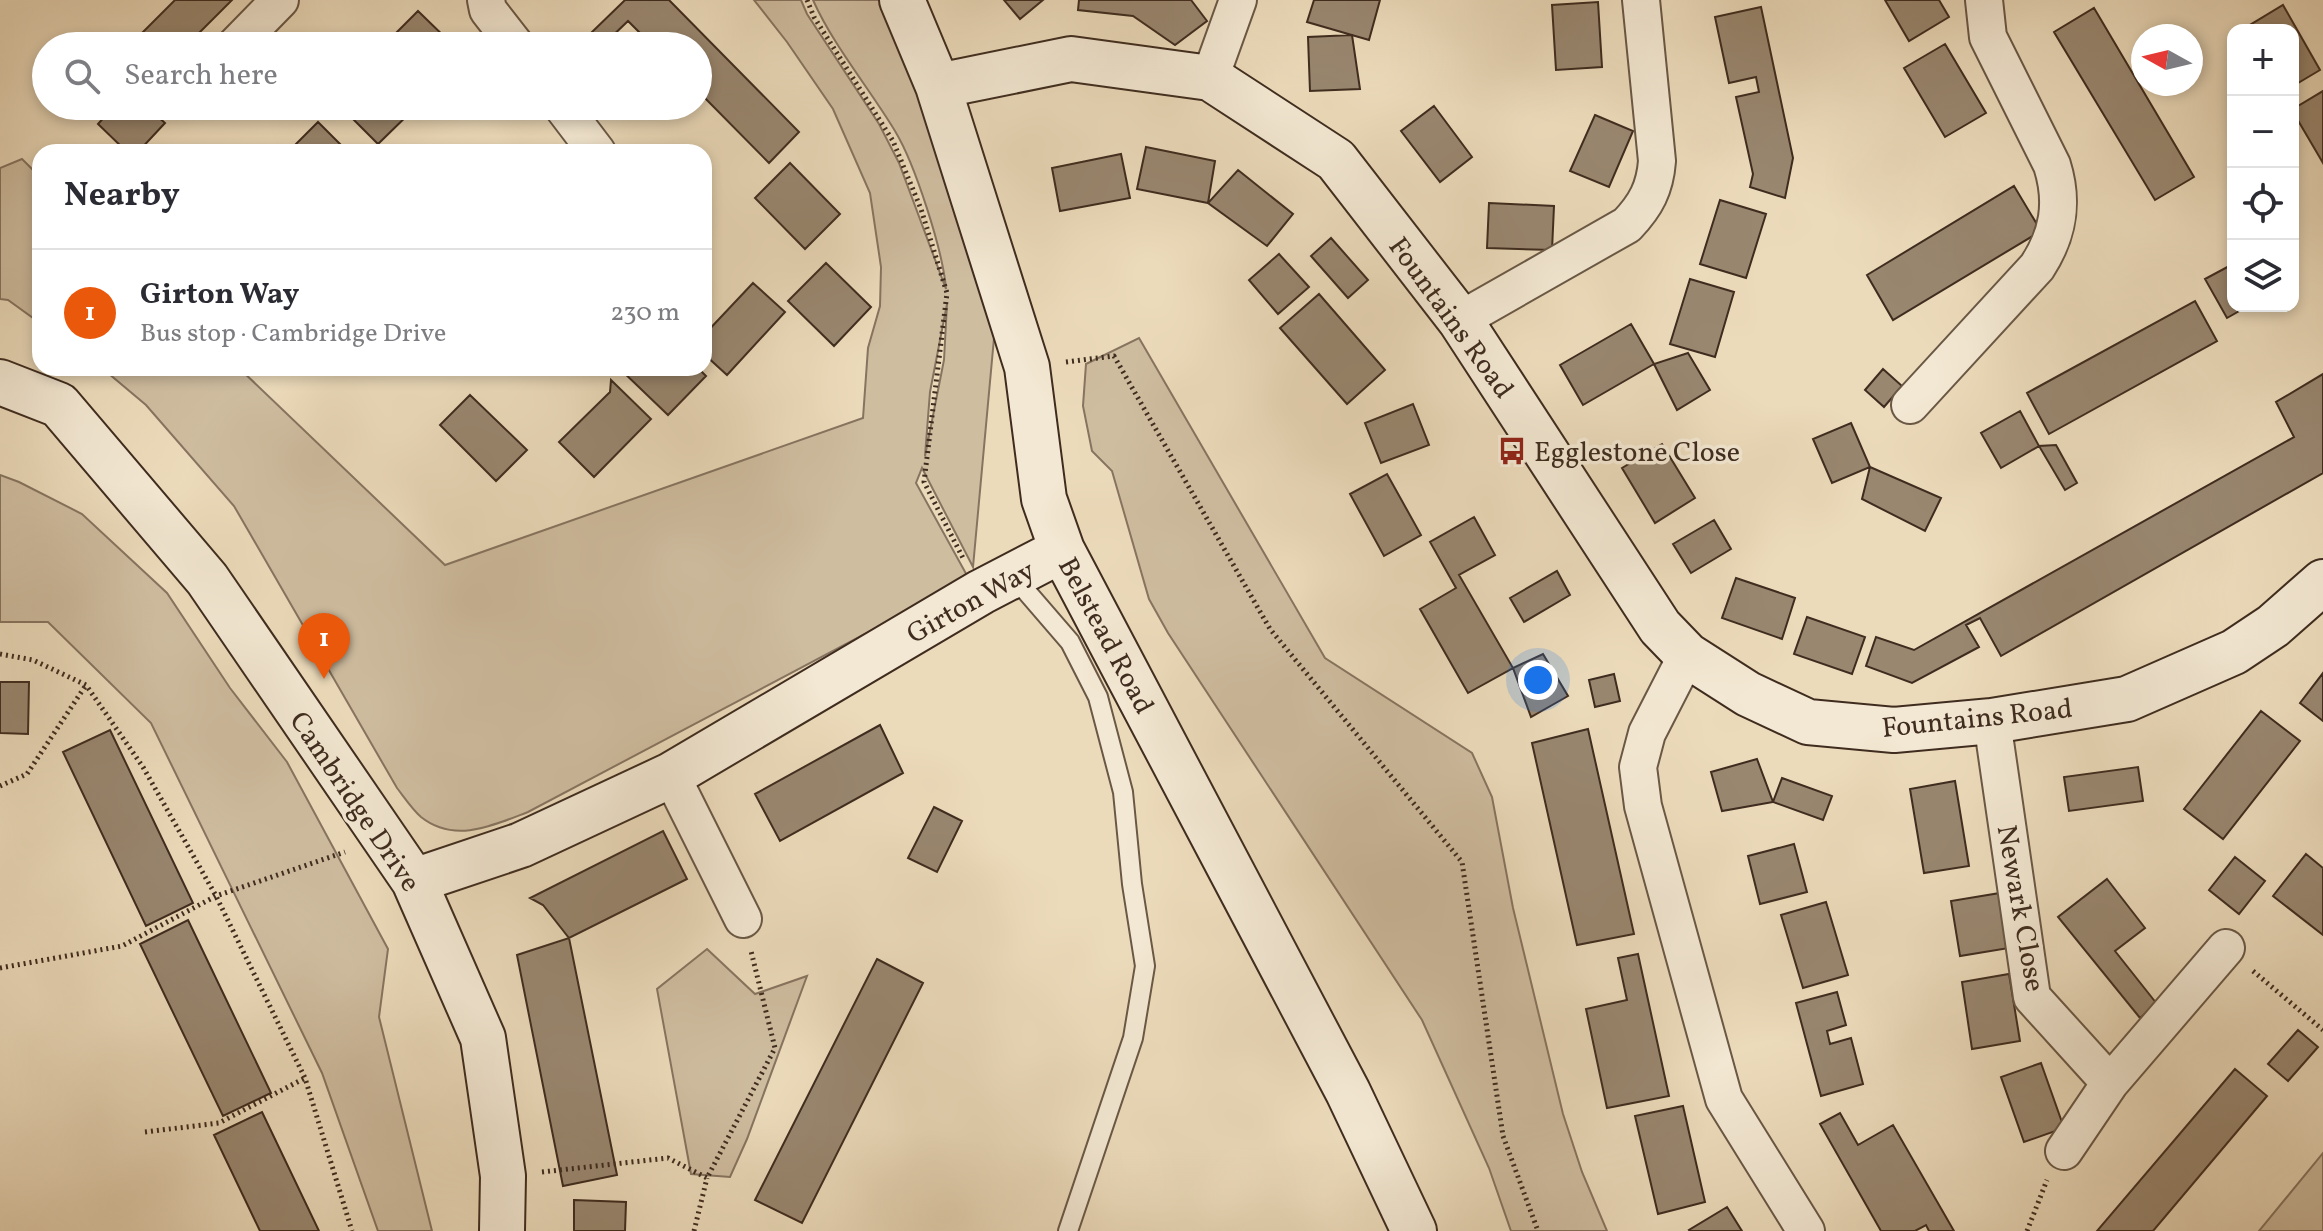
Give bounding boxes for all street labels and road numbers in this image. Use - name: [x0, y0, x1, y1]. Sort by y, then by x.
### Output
- street label: Fountains Road: [1378, 230, 1522, 407]
- street label: Belstead Road: [1047, 551, 1162, 721]
- street label: Girton Way: [900, 552, 1042, 654]
- street label: Fountains Road: [1880, 690, 2074, 749]
- street label: Cambridge Drive: [279, 705, 429, 900]
- street label: Newark Close: [1986, 822, 2053, 995]

